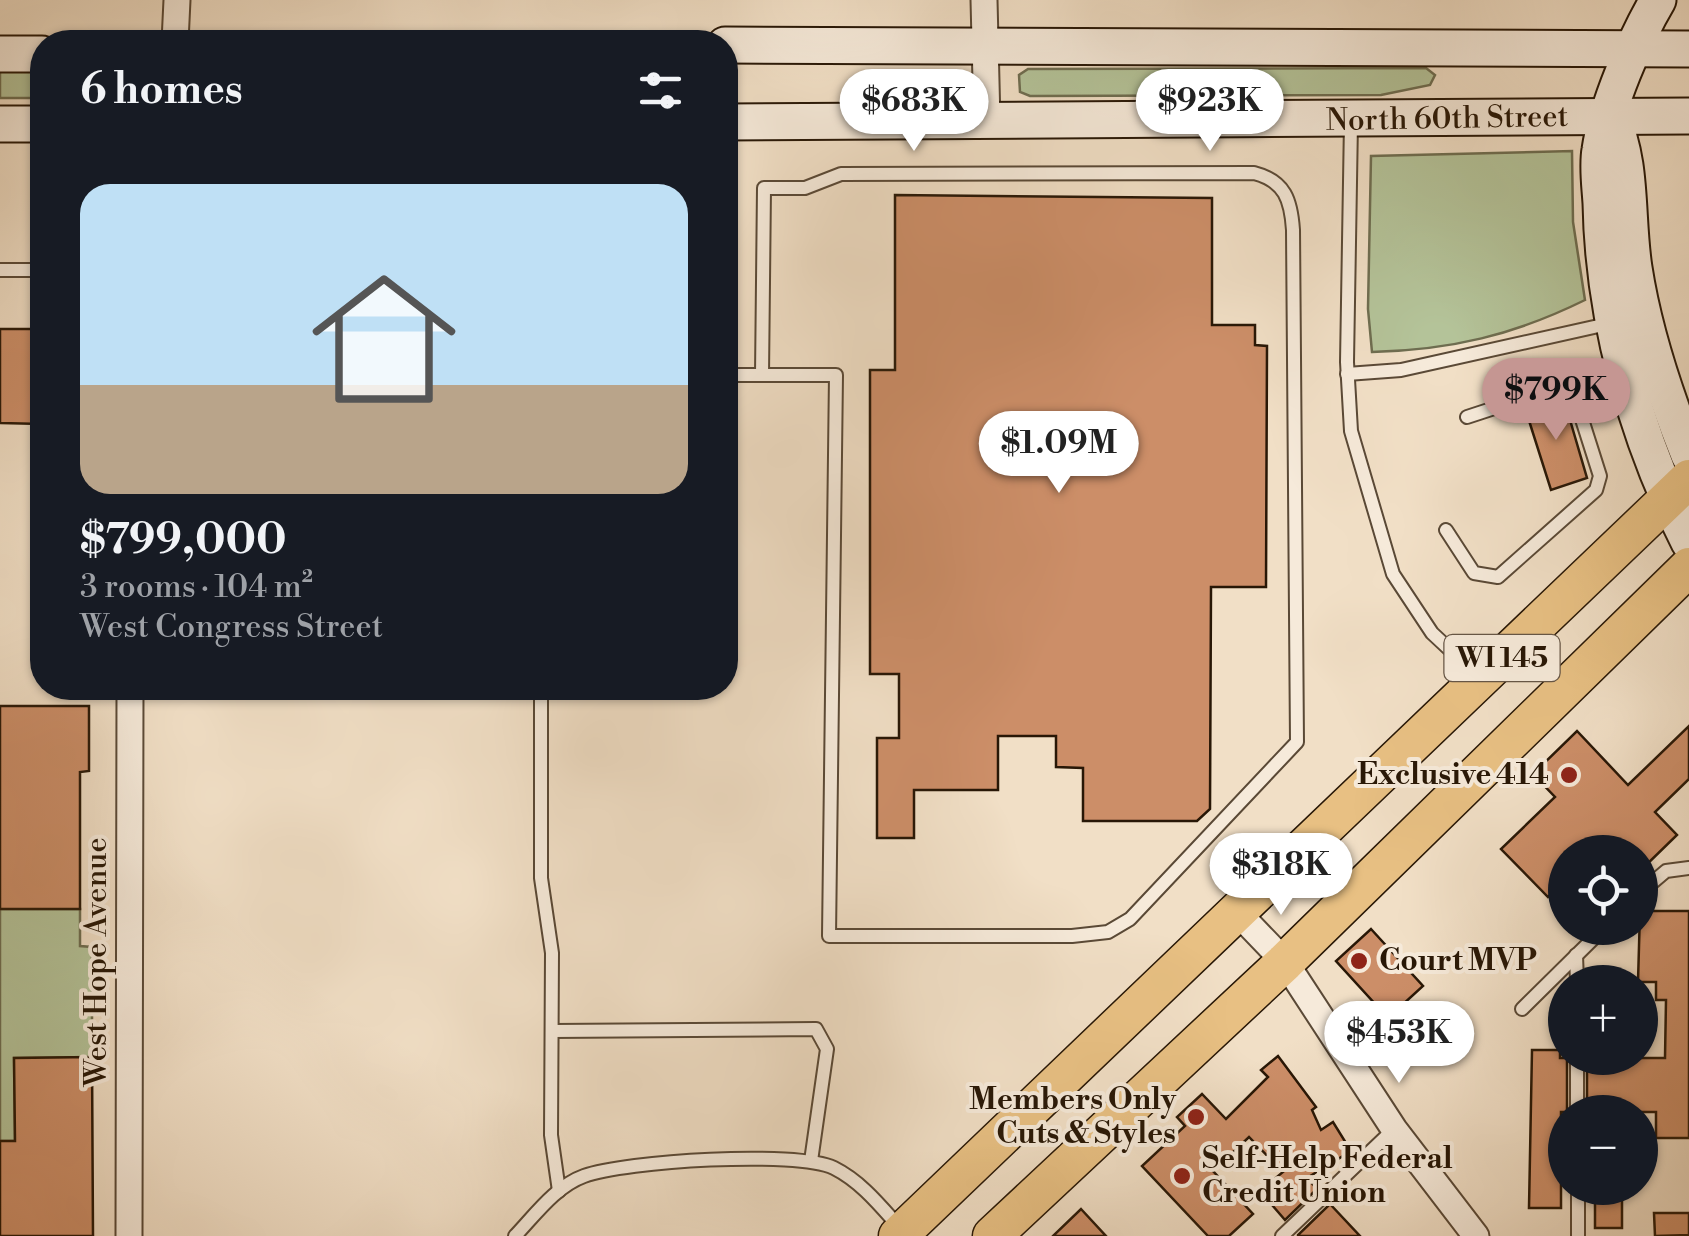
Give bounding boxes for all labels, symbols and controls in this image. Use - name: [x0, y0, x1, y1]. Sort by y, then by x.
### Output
- icon: filters: [633, 63, 688, 118]
- text: 6 homes: [80, 64, 243, 117]
- pin: $683K: [844, 69, 984, 154]
- pin: $923K: [1140, 69, 1280, 154]
- text: $683K: [862, 81, 966, 121]
- text: $923K: [1158, 81, 1262, 121]
- street label: North 60th Street: [1326, 98, 1569, 140]
- icon: home: [294, 249, 474, 429]
- pin: $799K: [1486, 358, 1626, 443]
- text: $799K: [1504, 370, 1608, 410]
- pin: $1.09M: [978, 411, 1140, 496]
- text: $1.09M: [1001, 423, 1117, 463]
- text: $799,000: [80, 514, 287, 567]
- text: 3 rooms · 104 m²: [80, 567, 313, 607]
- text: West Congress Street: [80, 607, 383, 647]
- road number: WI 145: [1444, 635, 1560, 681]
- place label: Exclusive 414: [1357, 756, 1549, 794]
- marker: Exclusive 414: [1558, 764, 1580, 786]
- pin: $318K: [1211, 833, 1351, 918]
- map controls: [1548, 835, 1658, 1205]
- button: locate: [1548, 835, 1658, 945]
- street label: West Hope Avenue: [78, 837, 116, 1088]
- text: $318K: [1232, 845, 1330, 885]
- place label: Court MVP: [1379, 942, 1537, 980]
- marker: Court MVP: [1348, 950, 1370, 972]
- button: +: [1548, 965, 1658, 1075]
- pin: $453K: [1329, 1001, 1469, 1086]
- text: $453K: [1346, 1013, 1452, 1053]
- place label: Members Only Cuts & Styles: [969, 1081, 1177, 1153]
- button: −: [1548, 1095, 1658, 1205]
- marker: Members Only Cuts & Styles: [1185, 1106, 1207, 1128]
- place label: Self-Help Federal Credit Union: [1202, 1140, 1453, 1212]
- marker: Self-Help Federal Credit Union: [1171, 1165, 1193, 1187]

